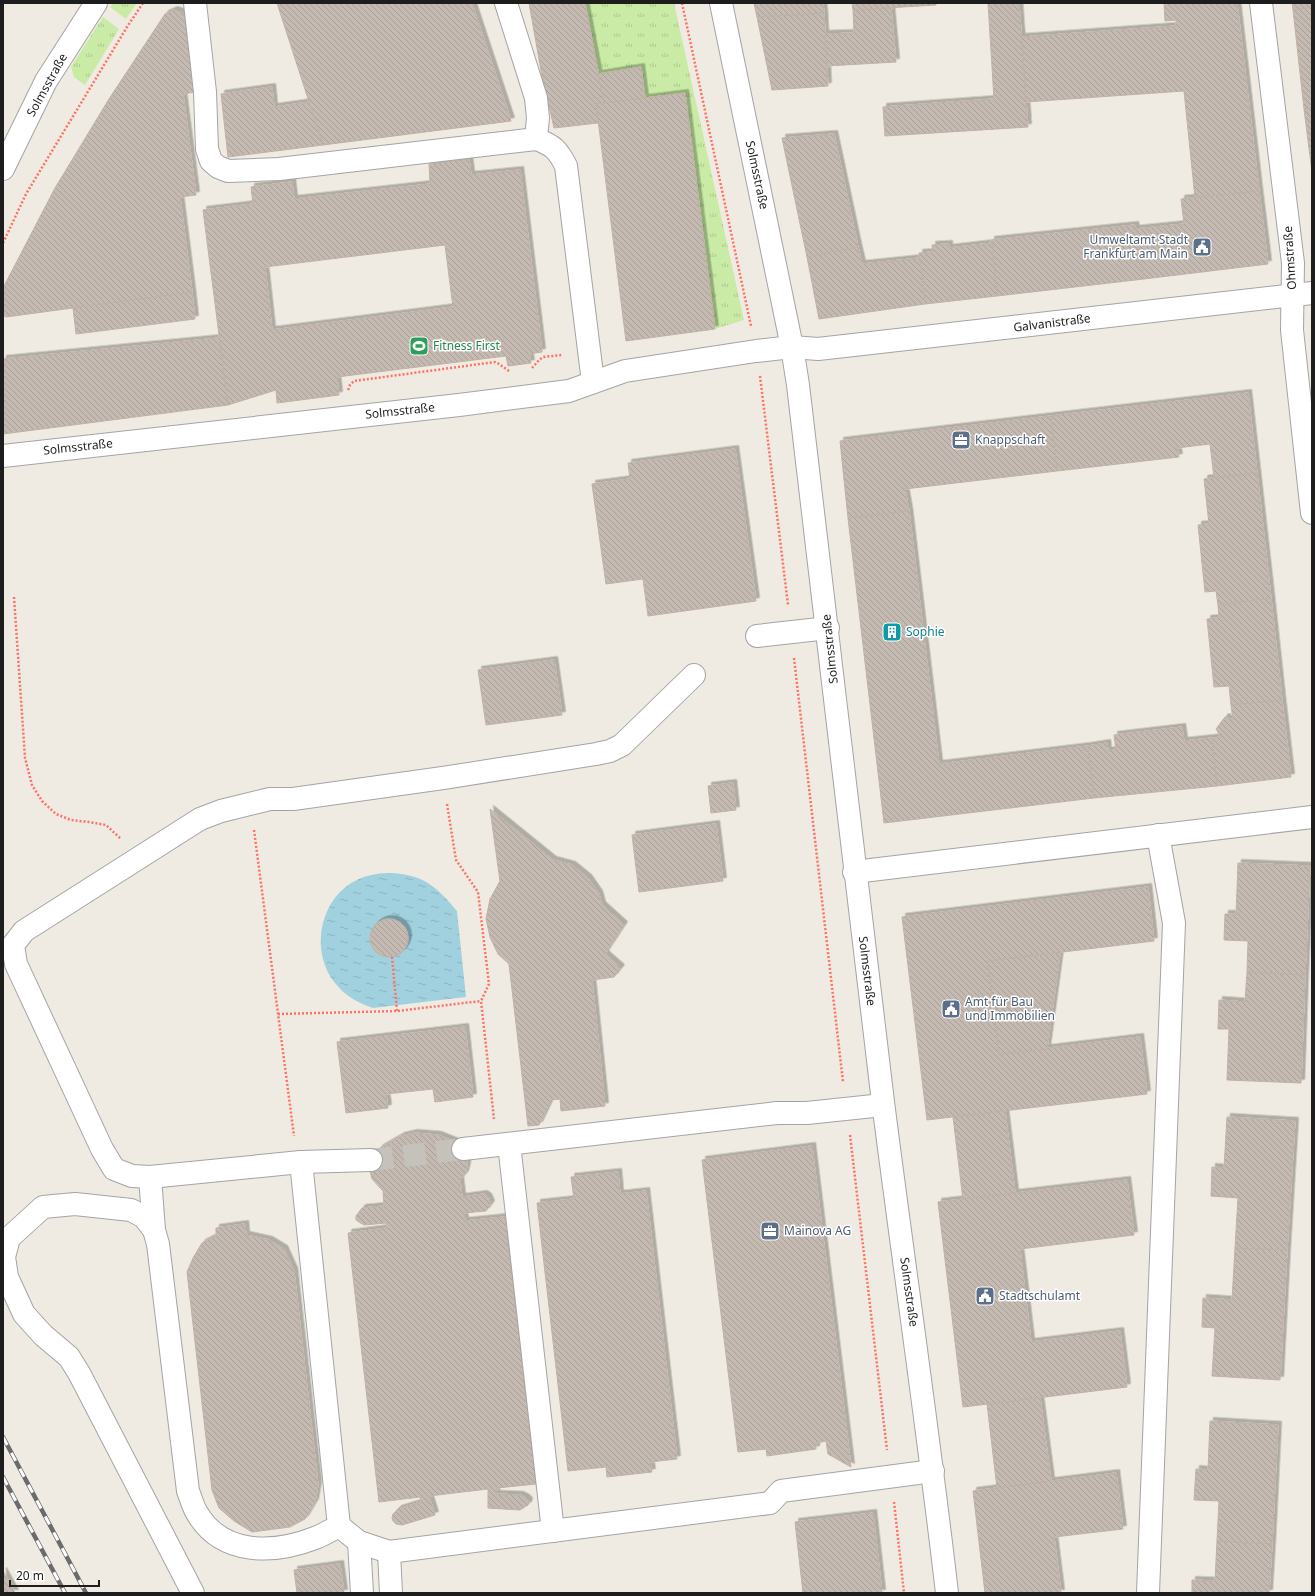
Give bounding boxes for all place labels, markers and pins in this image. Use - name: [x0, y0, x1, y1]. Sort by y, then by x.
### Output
- place label: Umweltamt Stadt Frankfurt am Main: [1083, 231, 1189, 262]
- public building icon: Umweltamt Stadt Frankfurt am Main: [1191, 236, 1213, 258]
- sports icon: Fitness First: [408, 335, 430, 357]
- place label: Fitness First: [433, 337, 500, 354]
- office icon: Knappschaft: [950, 429, 972, 451]
- place label: Knappschaft: [975, 431, 1046, 448]
- building icon: Sophie: [881, 621, 903, 643]
- place label: Sophie: [906, 623, 945, 640]
- place label: Amt für Bau und Immobilien: [965, 993, 1055, 1024]
- public building icon: Amt für Bau und Immobilien: [940, 998, 962, 1020]
- office icon: Mainova AG: [759, 1220, 781, 1242]
- place label: Mainova AG: [784, 1222, 851, 1239]
- public building icon: Stadtschulamt: [974, 1285, 996, 1307]
- place label: Stadtschulamt: [999, 1287, 1081, 1304]

